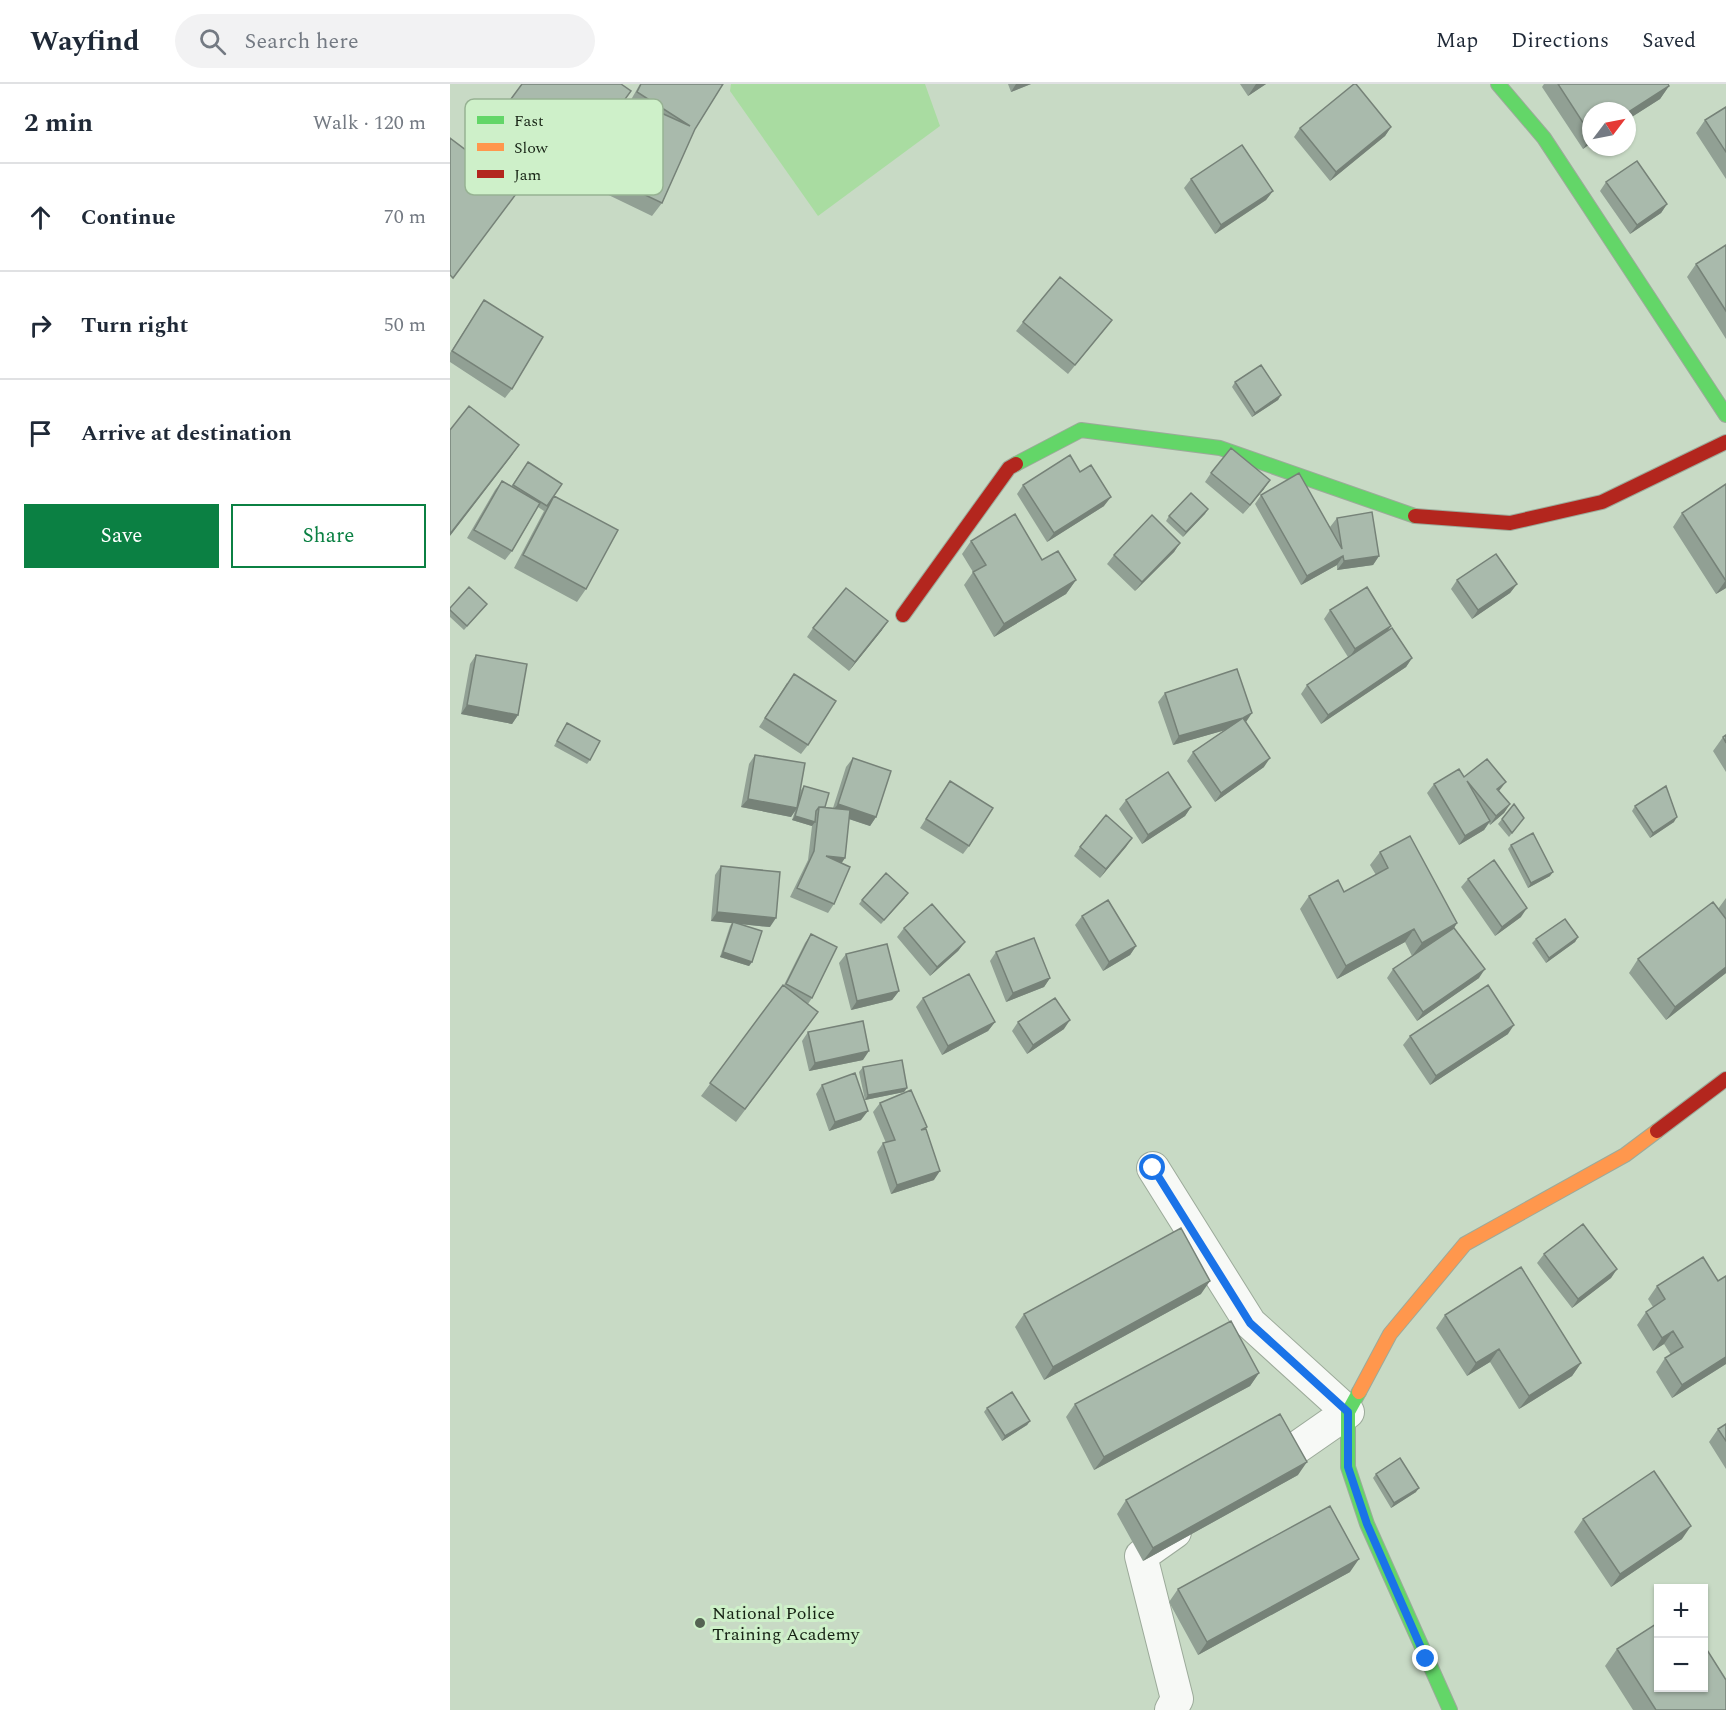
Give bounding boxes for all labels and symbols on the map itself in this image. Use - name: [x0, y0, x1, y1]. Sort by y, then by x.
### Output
- legend: [465, 99, 663, 195]
- north arrow: [1582, 102, 1636, 156]
- text: Fast: [514, 109, 544, 133]
- text: Slow: [514, 136, 549, 160]
- text: Jam: [514, 163, 542, 187]
- route start: [1139, 1154, 1165, 1180]
- place label: National Police Training Academy: [712, 1600, 861, 1648]
- marker: National Police Training Academy: [693, 1616, 707, 1630]
- route end: [1412, 1645, 1438, 1671]

